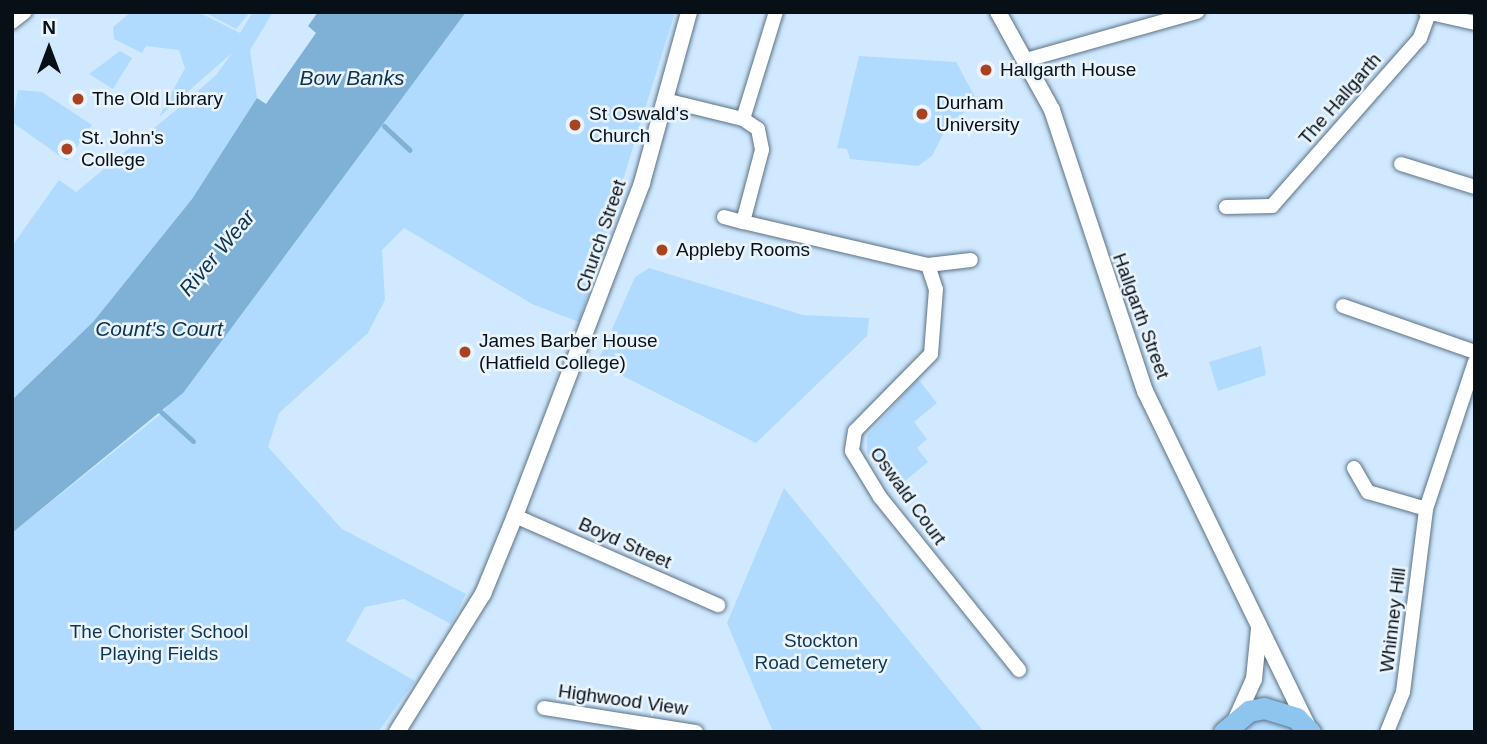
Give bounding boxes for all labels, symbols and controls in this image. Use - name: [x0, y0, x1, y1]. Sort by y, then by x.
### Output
- north arrow: [14, 14, 84, 84]
- text: N: [42, 17, 56, 38]
- street label: The Hallgarth: [1294, 48, 1386, 150]
- place label: Hallgarth House: [1000, 59, 1136, 81]
- marker: Hallgarth House: [978, 62, 994, 78]
- water label: Bow Banks: [299, 65, 405, 91]
- place label: The Old Library: [92, 88, 223, 110]
- marker: The Old Library: [70, 91, 86, 107]
- place label: Durham University: [936, 92, 1019, 136]
- place label: St Oswald's Church: [589, 103, 689, 147]
- marker: Durham University: [914, 106, 930, 122]
- marker: St Oswald's Church: [567, 117, 583, 133]
- place label: St. John's College: [81, 127, 164, 171]
- marker: St. John's College: [59, 141, 75, 157]
- street label: Church Street: [571, 177, 631, 295]
- water label: River Wear: [174, 205, 260, 301]
- place label: Appleby Rooms: [676, 239, 810, 261]
- marker: Appleby Rooms: [654, 242, 670, 258]
- street label: Hallgarth Street: [1108, 250, 1174, 382]
- water label: Count's Court: [95, 316, 223, 342]
- place label: James Barber House (Hatfield College): [479, 330, 657, 374]
- marker: James Barber House (Hatfield College): [457, 344, 473, 360]
- street label: Oswald Court: [865, 443, 951, 549]
- street label: Boyd Street: [575, 512, 675, 574]
- street label: Whinney Hill: [1375, 566, 1411, 674]
- park label: The Chorister School Playing Fields: [70, 621, 248, 665]
- park label: Stockton Road Cemetery: [754, 630, 888, 674]
- street label: Highwood View: [557, 680, 689, 720]

